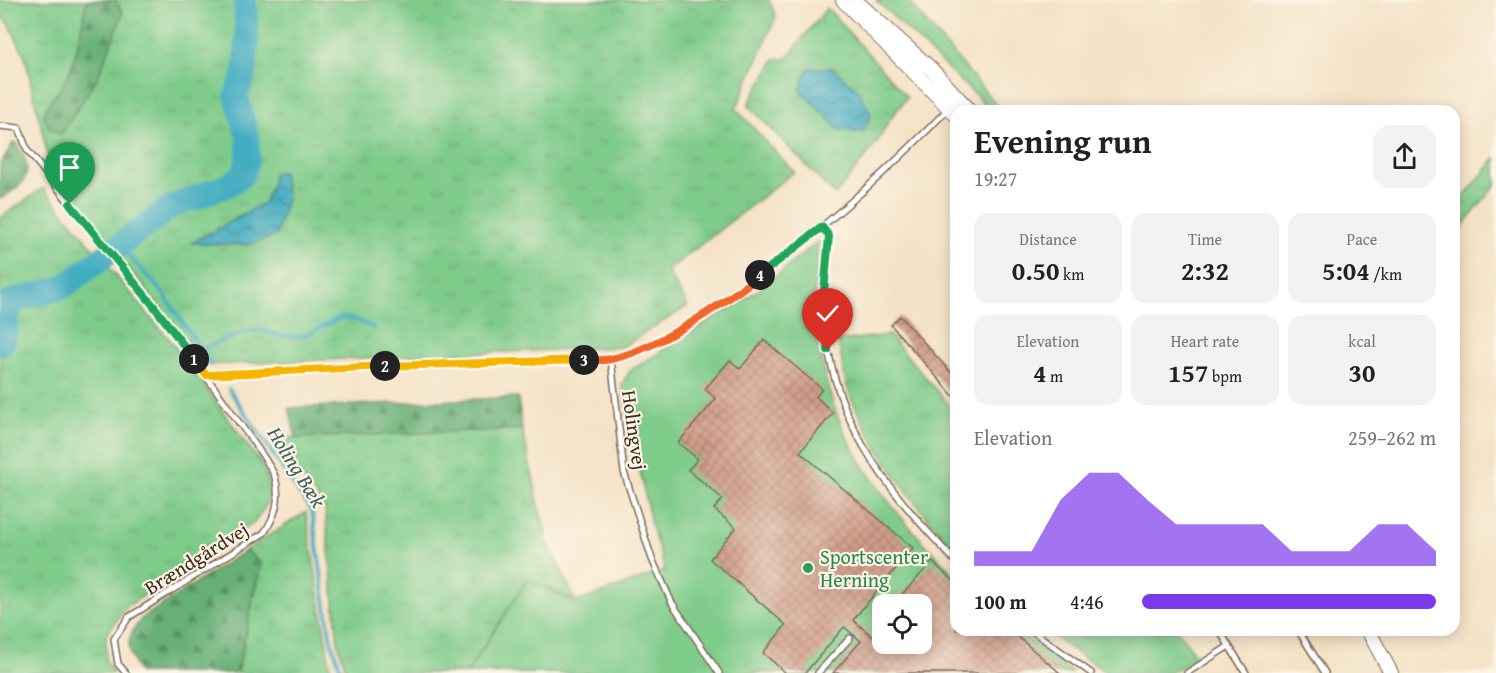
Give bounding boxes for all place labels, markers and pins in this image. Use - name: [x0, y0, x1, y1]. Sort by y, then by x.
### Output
- pin: [44, 142, 95, 204]
- pin: 4: [745, 260, 775, 290]
- pin: [802, 288, 853, 350]
- pin: 1: [179, 344, 209, 374]
- pin: 3: [569, 345, 599, 375]
- pin: 2: [370, 351, 400, 381]
- place label: Sportscenter Herning: [820, 542, 928, 594]
- marker: Sportscenter Herning: [801, 561, 815, 575]

